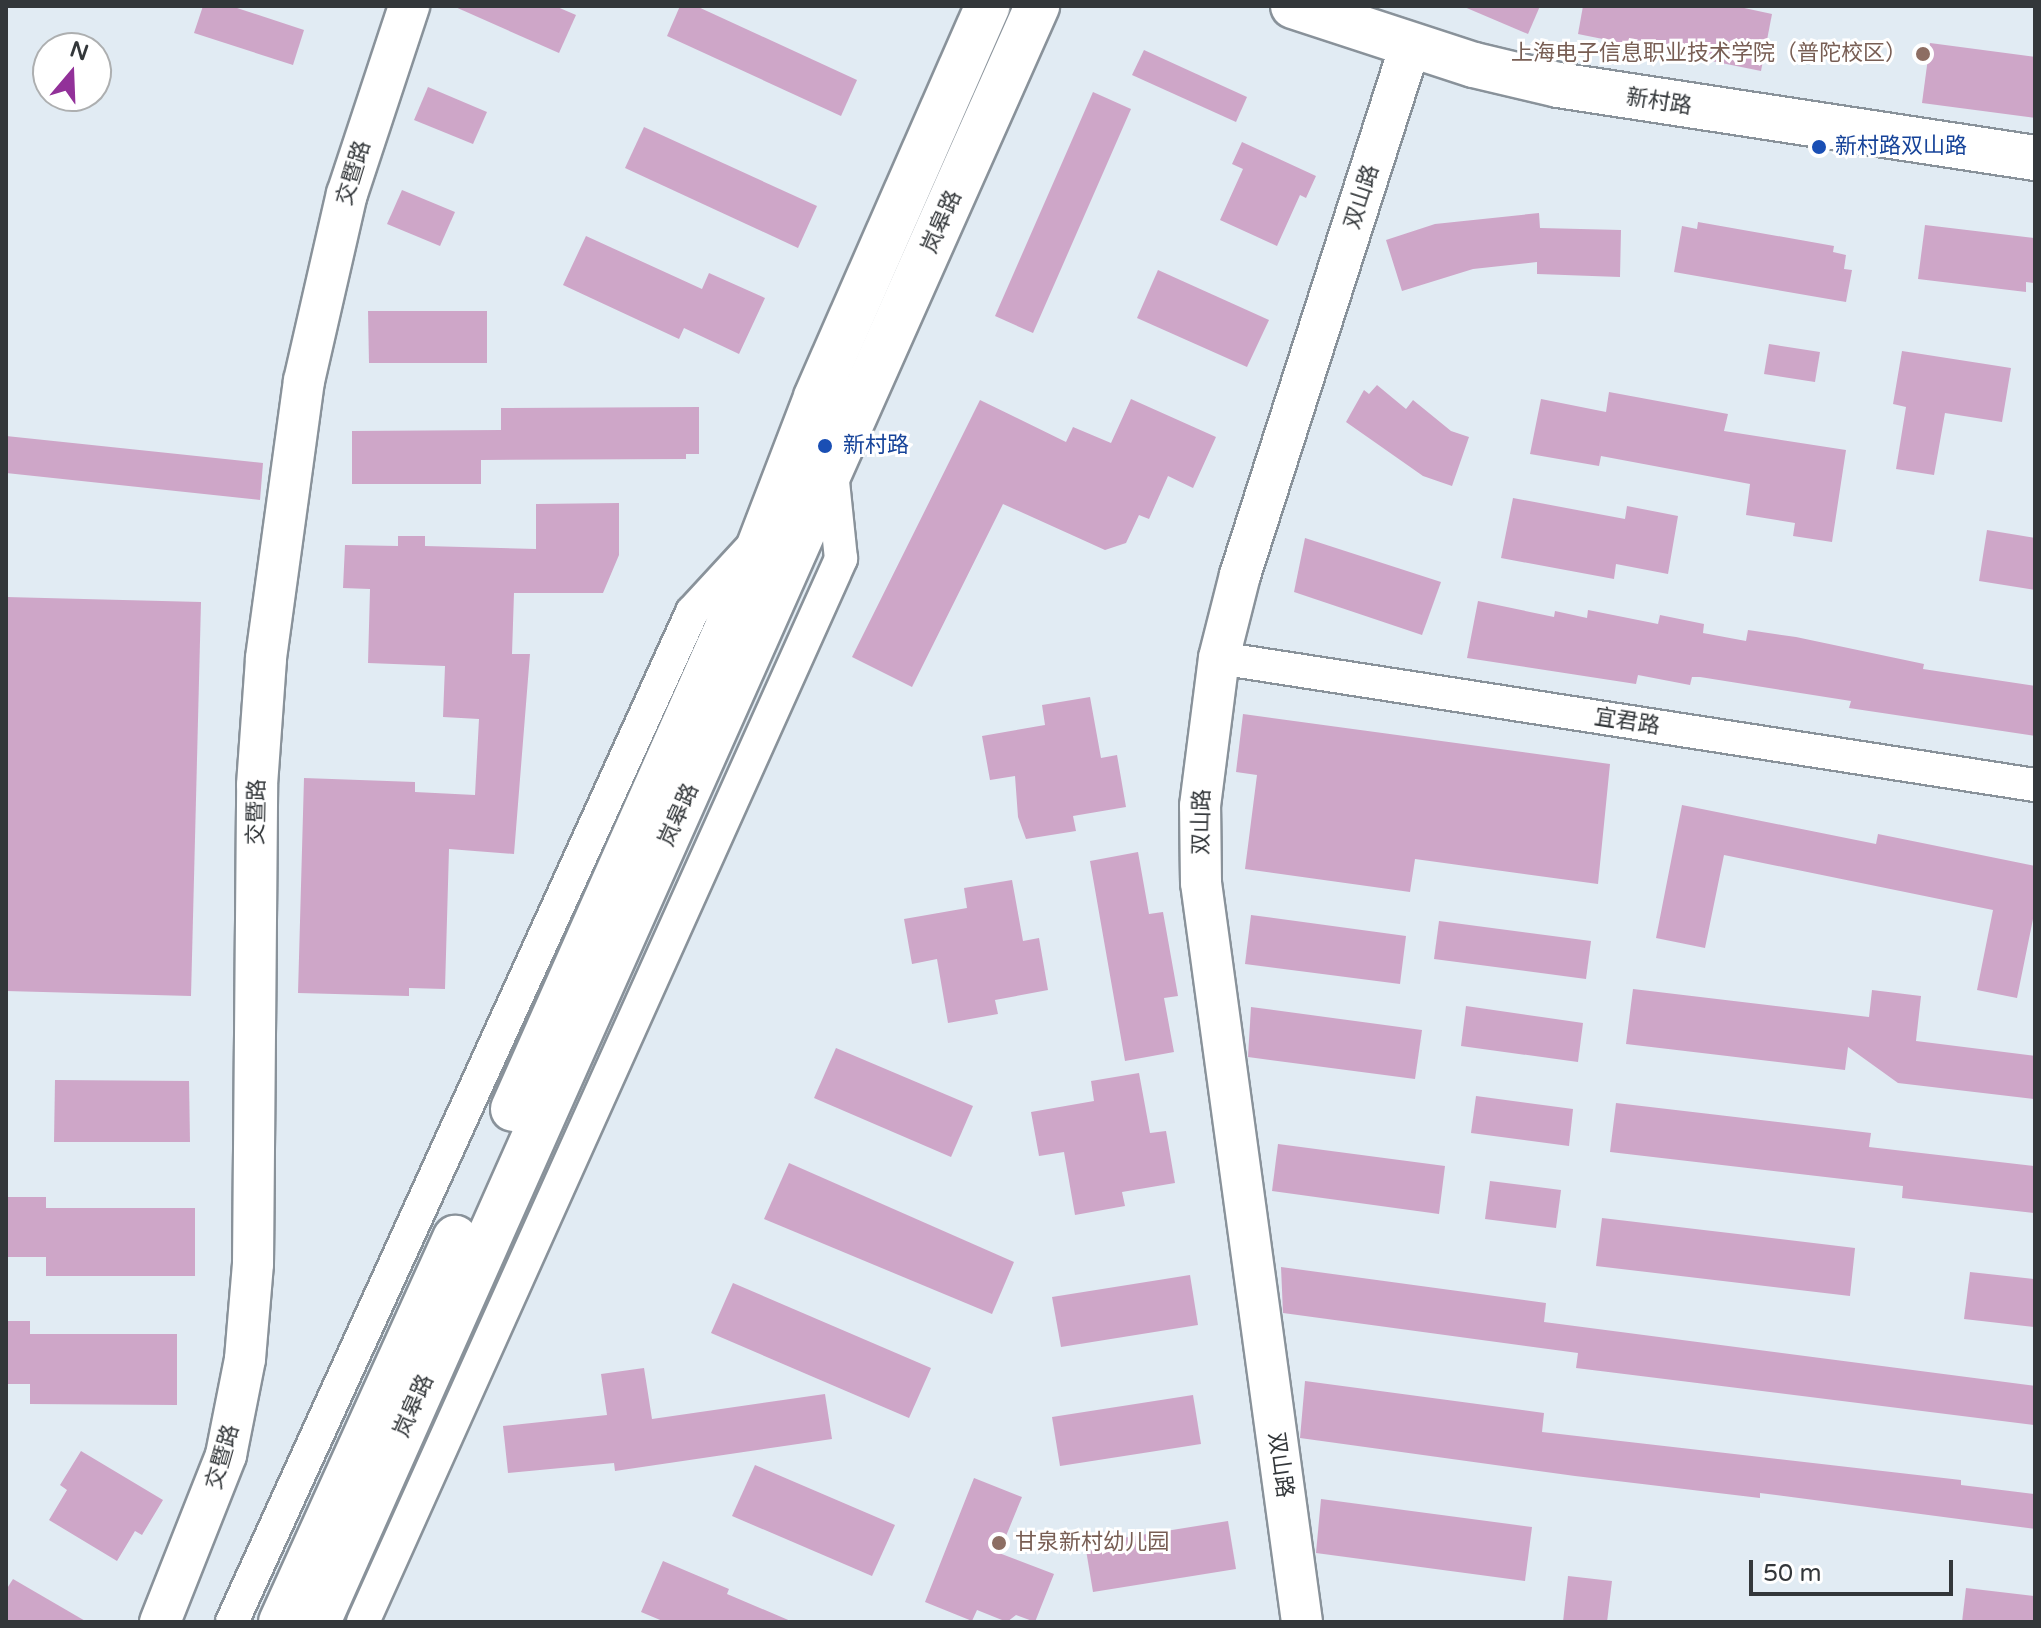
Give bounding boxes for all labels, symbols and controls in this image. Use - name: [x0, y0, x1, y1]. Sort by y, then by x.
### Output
- north arrow: [32, 32, 112, 112]
- text: N: [67, 36, 92, 66]
- place label: 上海电子信息职业技术学院（普陀校区）: [1511, 41, 1907, 67]
- marker: 上海电子信息职业技术学院（普陀校区）: [1914, 45, 1932, 63]
- street label: 新村路: [1624, 84, 1694, 120]
- place label: 新村路双山路: [1835, 134, 1967, 160]
- street label: 交暨路: [332, 138, 376, 208]
- marker: 新村路双山路: [1810, 138, 1828, 156]
- street label: 双山路: [1339, 162, 1385, 232]
- street label: 岚皋路: [917, 186, 967, 258]
- place label: 新村路: [843, 433, 909, 459]
- marker: 新村路: [814, 435, 836, 457]
- street label: 宜君路: [1592, 704, 1662, 740]
- street label: 交暨路: [243, 779, 271, 845]
- street label: 岚皋路: [654, 779, 704, 851]
- street label: 双山路: [1188, 789, 1216, 855]
- street label: 岚皋路: [389, 1370, 439, 1442]
- street label: 交暨路: [201, 1422, 245, 1492]
- street label: 双山路: [1262, 1430, 1298, 1500]
- place label: 甘泉新村幼儿园: [1015, 1530, 1169, 1556]
- marker: 甘泉新村幼儿园: [990, 1534, 1008, 1552]
- scale bar: [1753, 1544, 1957, 1594]
- text: 50 m: [1763, 1559, 1821, 1588]

